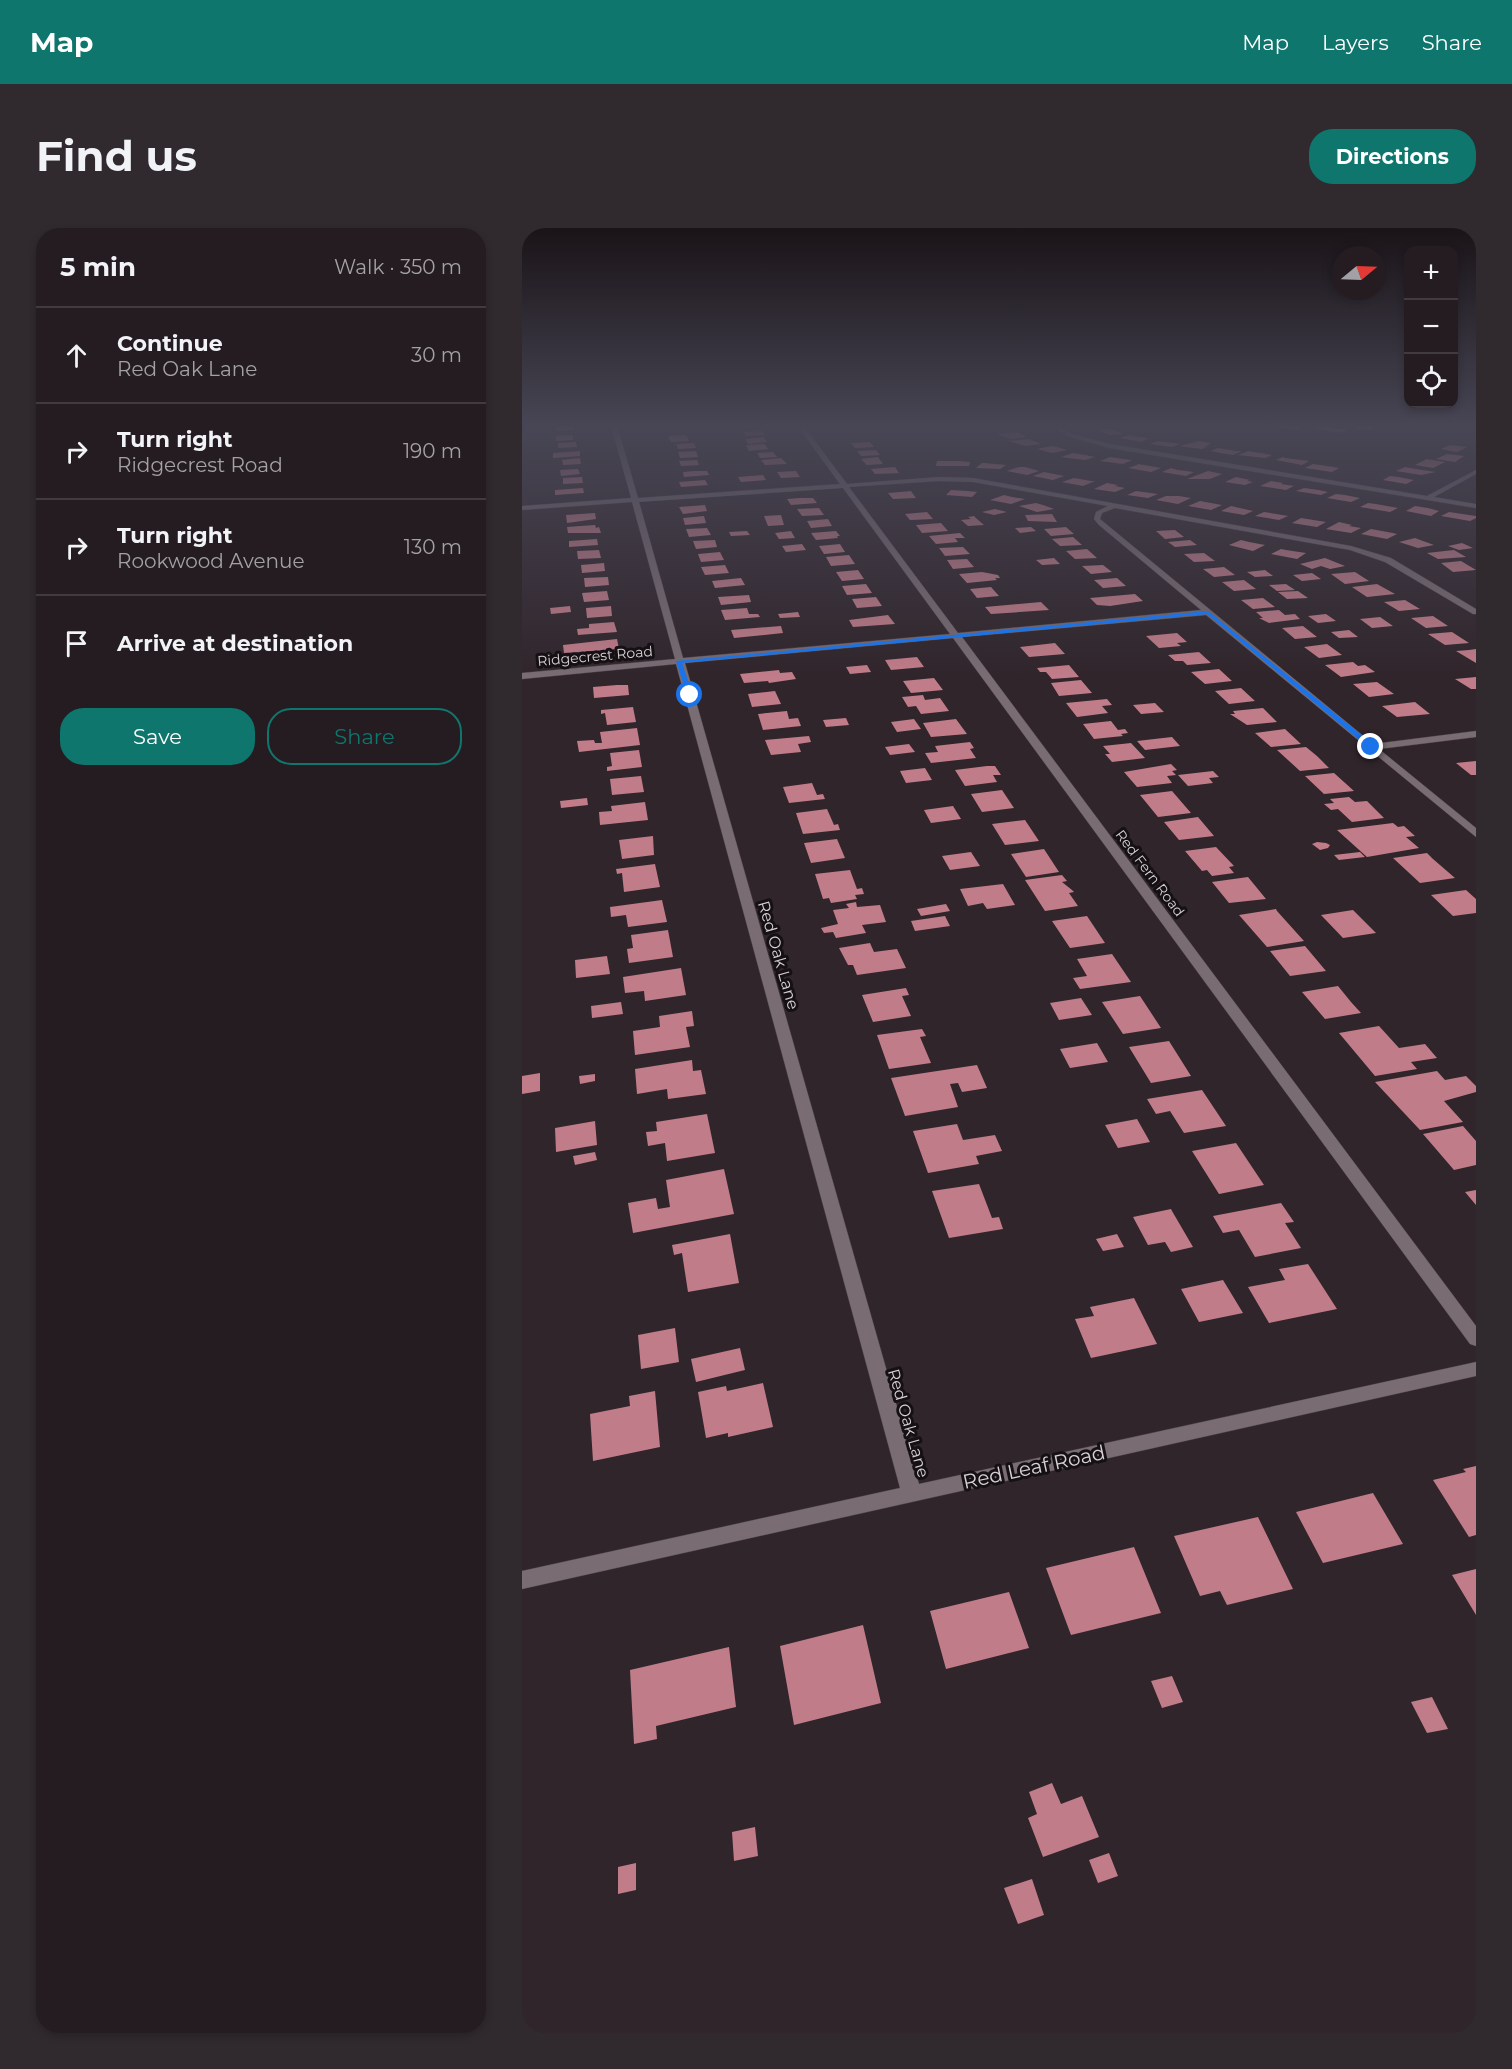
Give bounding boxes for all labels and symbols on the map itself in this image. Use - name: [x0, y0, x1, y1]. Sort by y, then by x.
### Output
- north arrow: [1332, 246, 1386, 300]
- street label: Ridgecrest Road: [536, 642, 654, 670]
- route start: [676, 681, 702, 707]
- route end: [1357, 733, 1383, 759]
- street label: Red Fern Road: [1111, 826, 1189, 920]
- street label: Red Oak Lane: [754, 899, 803, 1012]
- street label: Red Oak Lane: [884, 1367, 933, 1480]
- street label: Red Leaf Road: [961, 1440, 1107, 1494]

